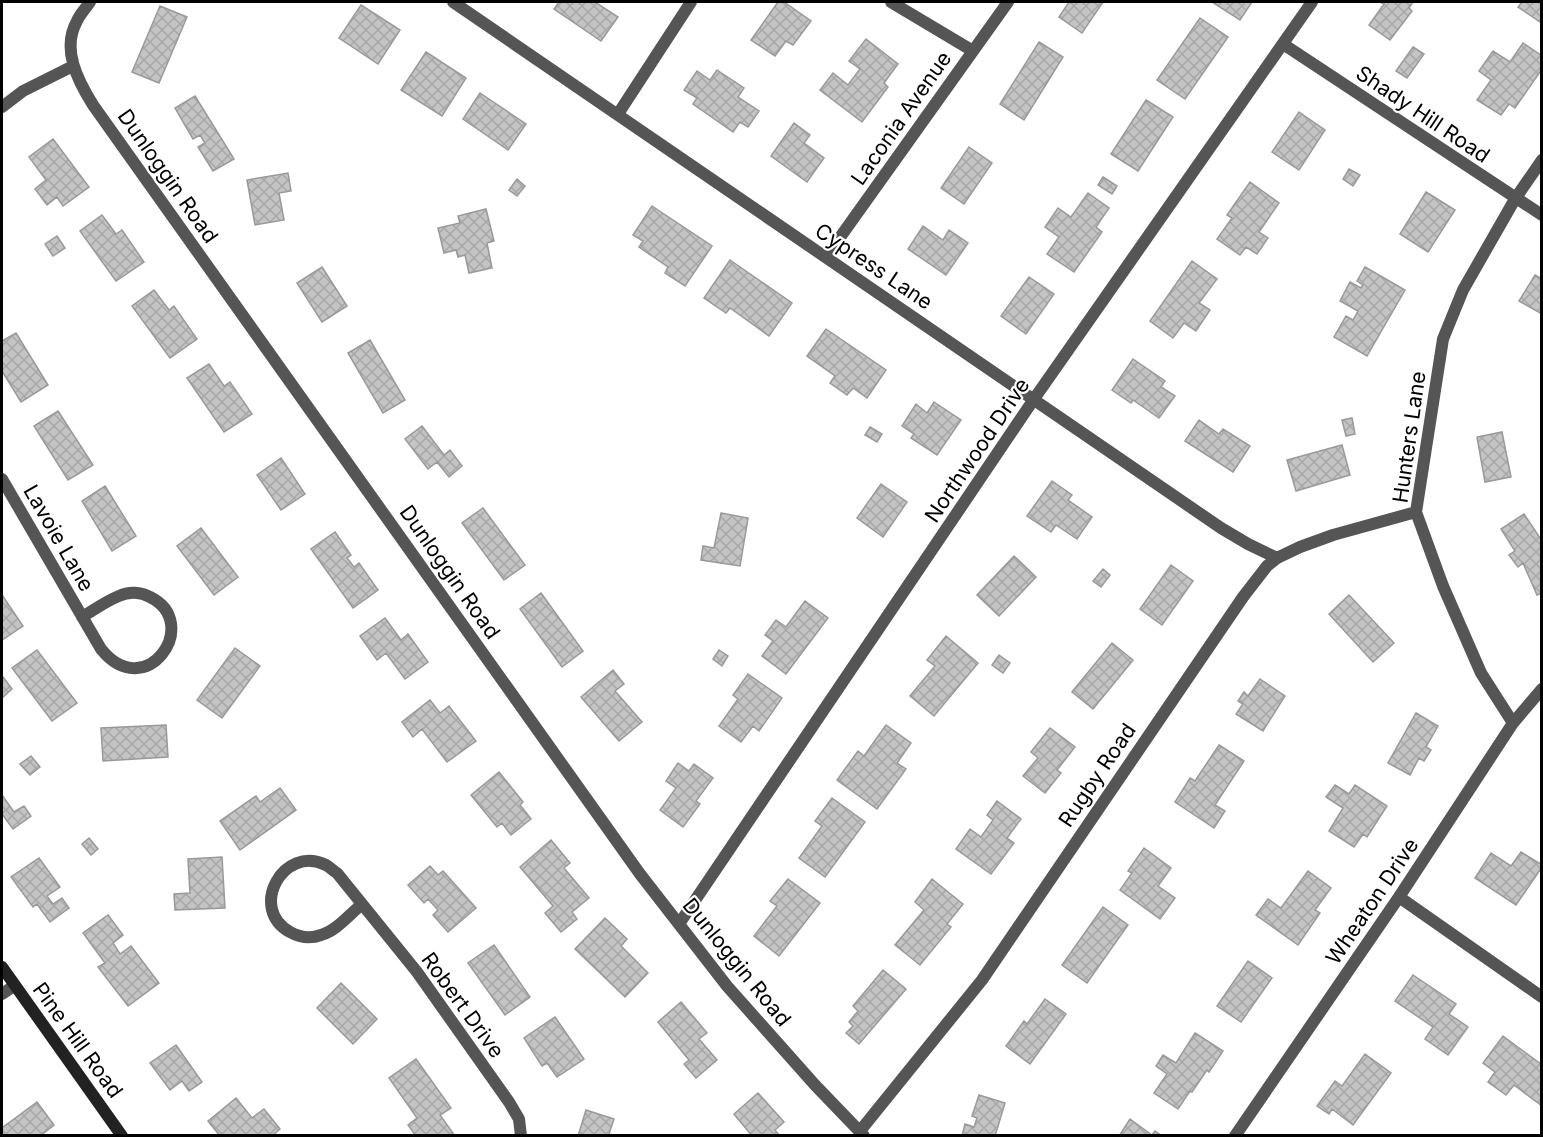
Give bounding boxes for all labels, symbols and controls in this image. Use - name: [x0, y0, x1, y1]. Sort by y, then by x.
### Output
- street label: Laconia Avenue: [846, 46, 956, 190]
- street label: Shady Hill Road: [1351, 60, 1495, 168]
- street label: Dunloggin Road: [113, 104, 223, 248]
- street label: Cypress Lane: [811, 218, 937, 314]
- street label: Hunters Lane: [1387, 370, 1431, 504]
- street label: Northwood Drive: [919, 373, 1035, 527]
- street label: Lavoie Lane: [18, 480, 100, 596]
- street label: Dunloggin Road: [395, 500, 505, 644]
- street label: Rugby Road: [1053, 718, 1141, 832]
- street label: Wheaton Drive: [1321, 833, 1423, 969]
- street label: Dunloggin Road: [678, 893, 796, 1031]
- street label: Robert Drive: [416, 947, 510, 1063]
- street label: Pine Hill Road: [28, 977, 128, 1103]

